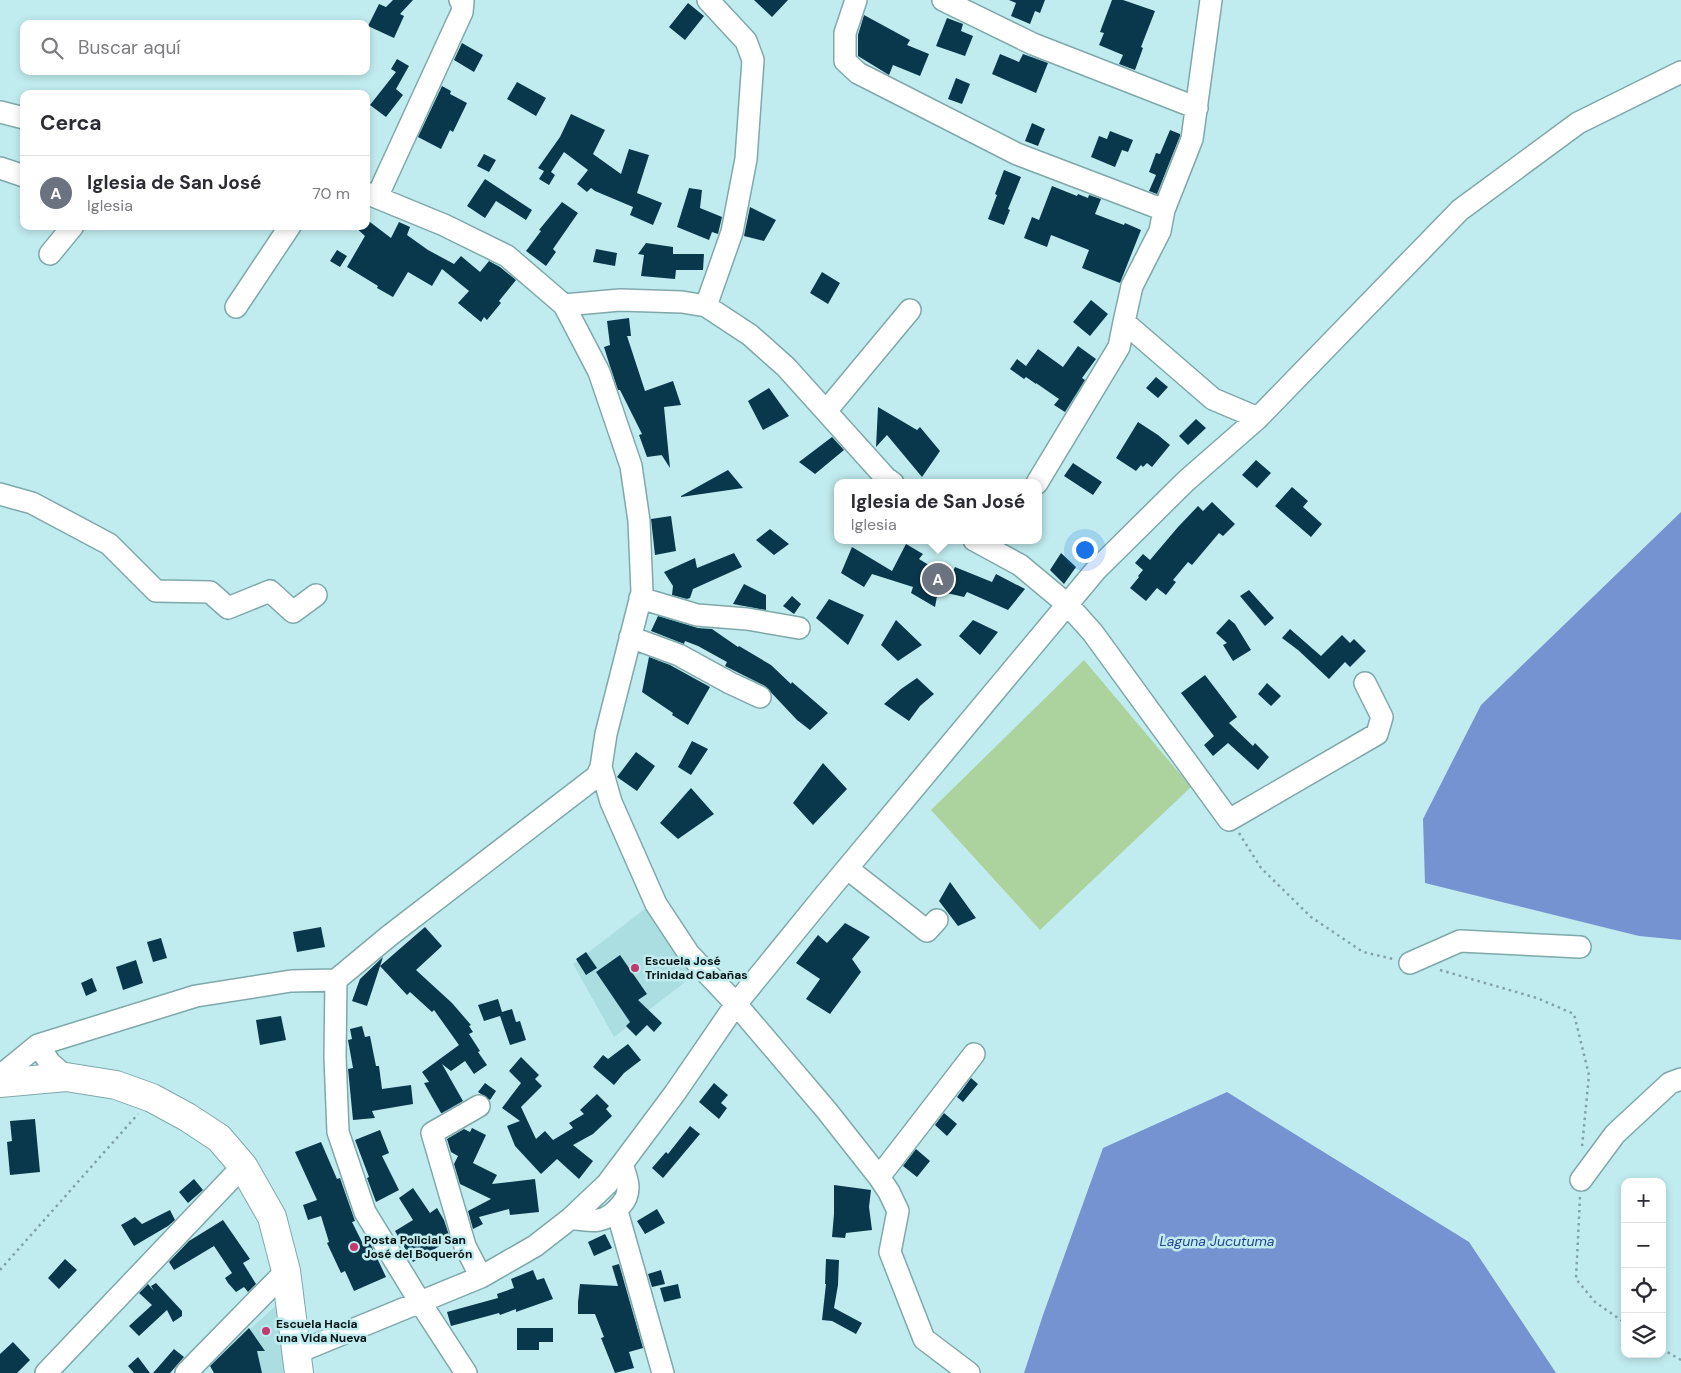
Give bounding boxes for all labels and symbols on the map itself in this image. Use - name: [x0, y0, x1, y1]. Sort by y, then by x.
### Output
- your location: [1072, 537, 1098, 563]
- pin: A: [922, 560, 954, 598]
- place label: Escuela José Trinidad Cabañas: [645, 953, 748, 983]
- marker: Escuela José Trinidad Cabañas: [629, 962, 641, 974]
- place label: Posta Policial San José del Boquerón: [364, 1232, 472, 1262]
- water label: Laguna Jucutuma: [1159, 1232, 1275, 1250]
- marker: Posta Policial San José del Boquerón: [348, 1241, 360, 1253]
- place label: Escuela Hacia una Vida Nueva: [276, 1316, 367, 1346]
- marker: Escuela Hacia una Vida Nueva: [260, 1325, 272, 1337]

